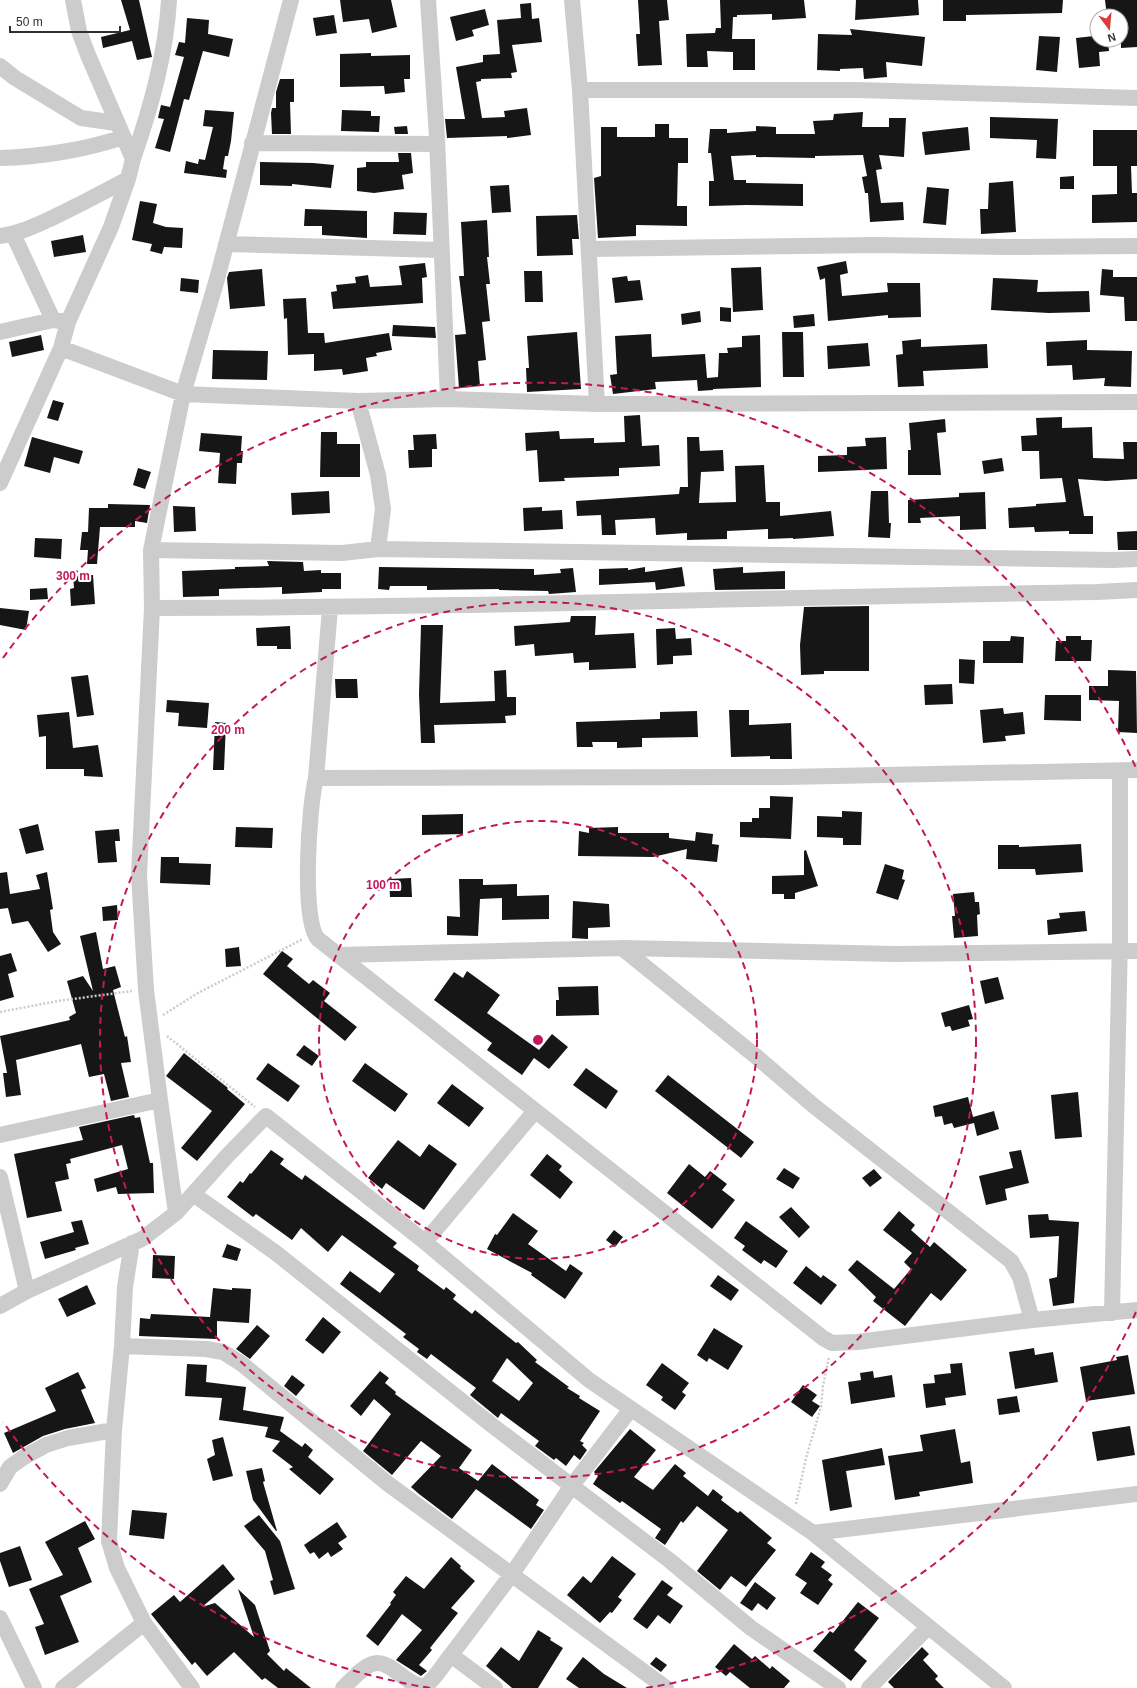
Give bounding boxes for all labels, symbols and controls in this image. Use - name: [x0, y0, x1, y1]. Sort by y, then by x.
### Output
- scale bar: [10, 8, 120, 34]
- north arrow: [1089, 8, 1129, 48]
- text: 50 m: [16, 15, 43, 29]
- text: N: [1106, 31, 1117, 44]
- text: 300 m: [56, 569, 90, 583]
- text: 200 m: [211, 723, 245, 737]
- text: 100 m: [366, 878, 400, 892]
- centre of rings: [531, 1033, 545, 1047]

